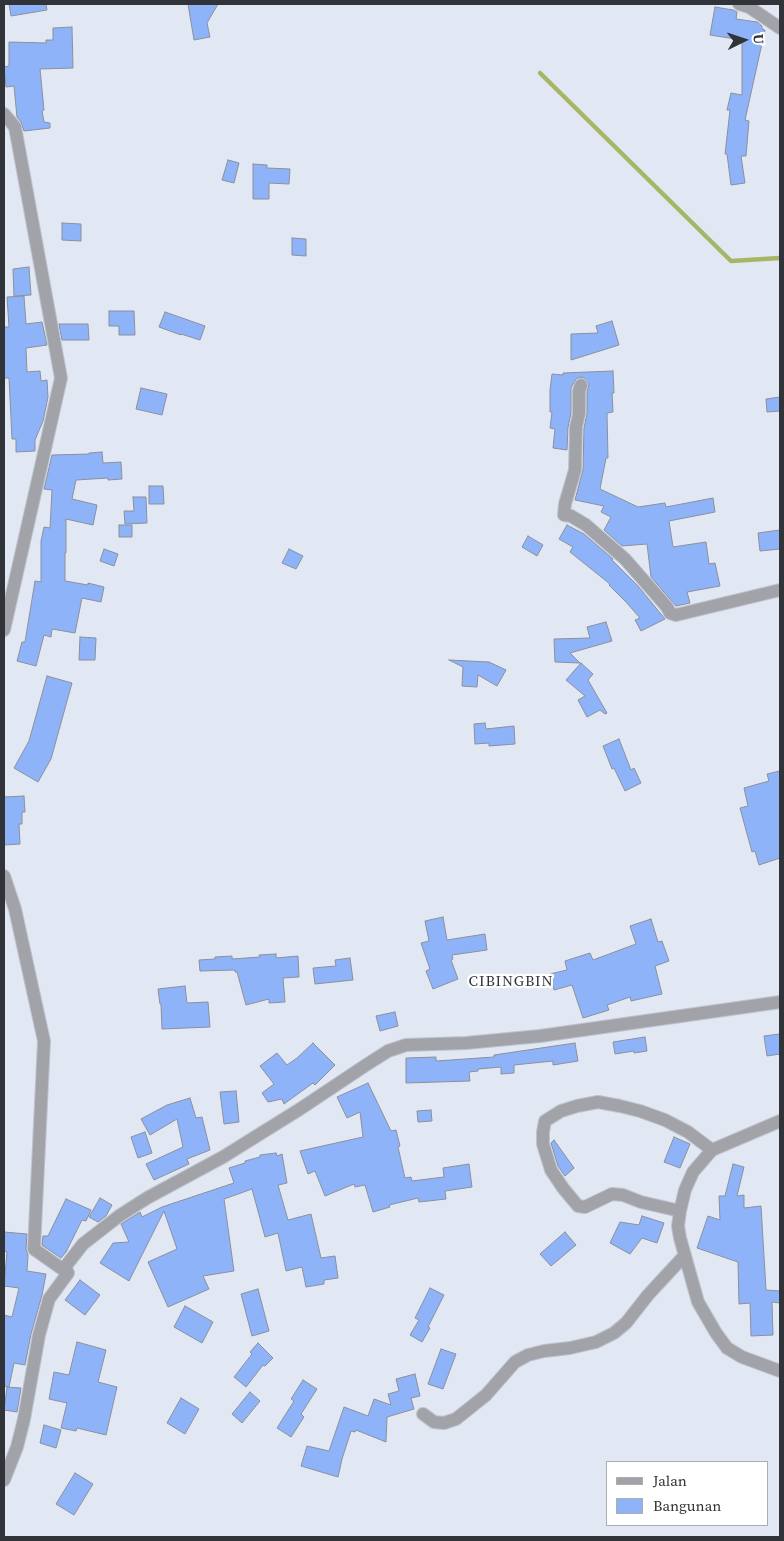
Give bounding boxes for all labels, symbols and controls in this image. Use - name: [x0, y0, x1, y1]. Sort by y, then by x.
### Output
- north arrow: [719, 15, 769, 65]
- text: U: [749, 33, 769, 45]
- district label: CIBINGBIN: [467, 973, 555, 991]
- legend: [606, 1461, 769, 1526]
- text: Jalan: [653, 1470, 687, 1491]
- text: Bangunan: [653, 1495, 721, 1516]

